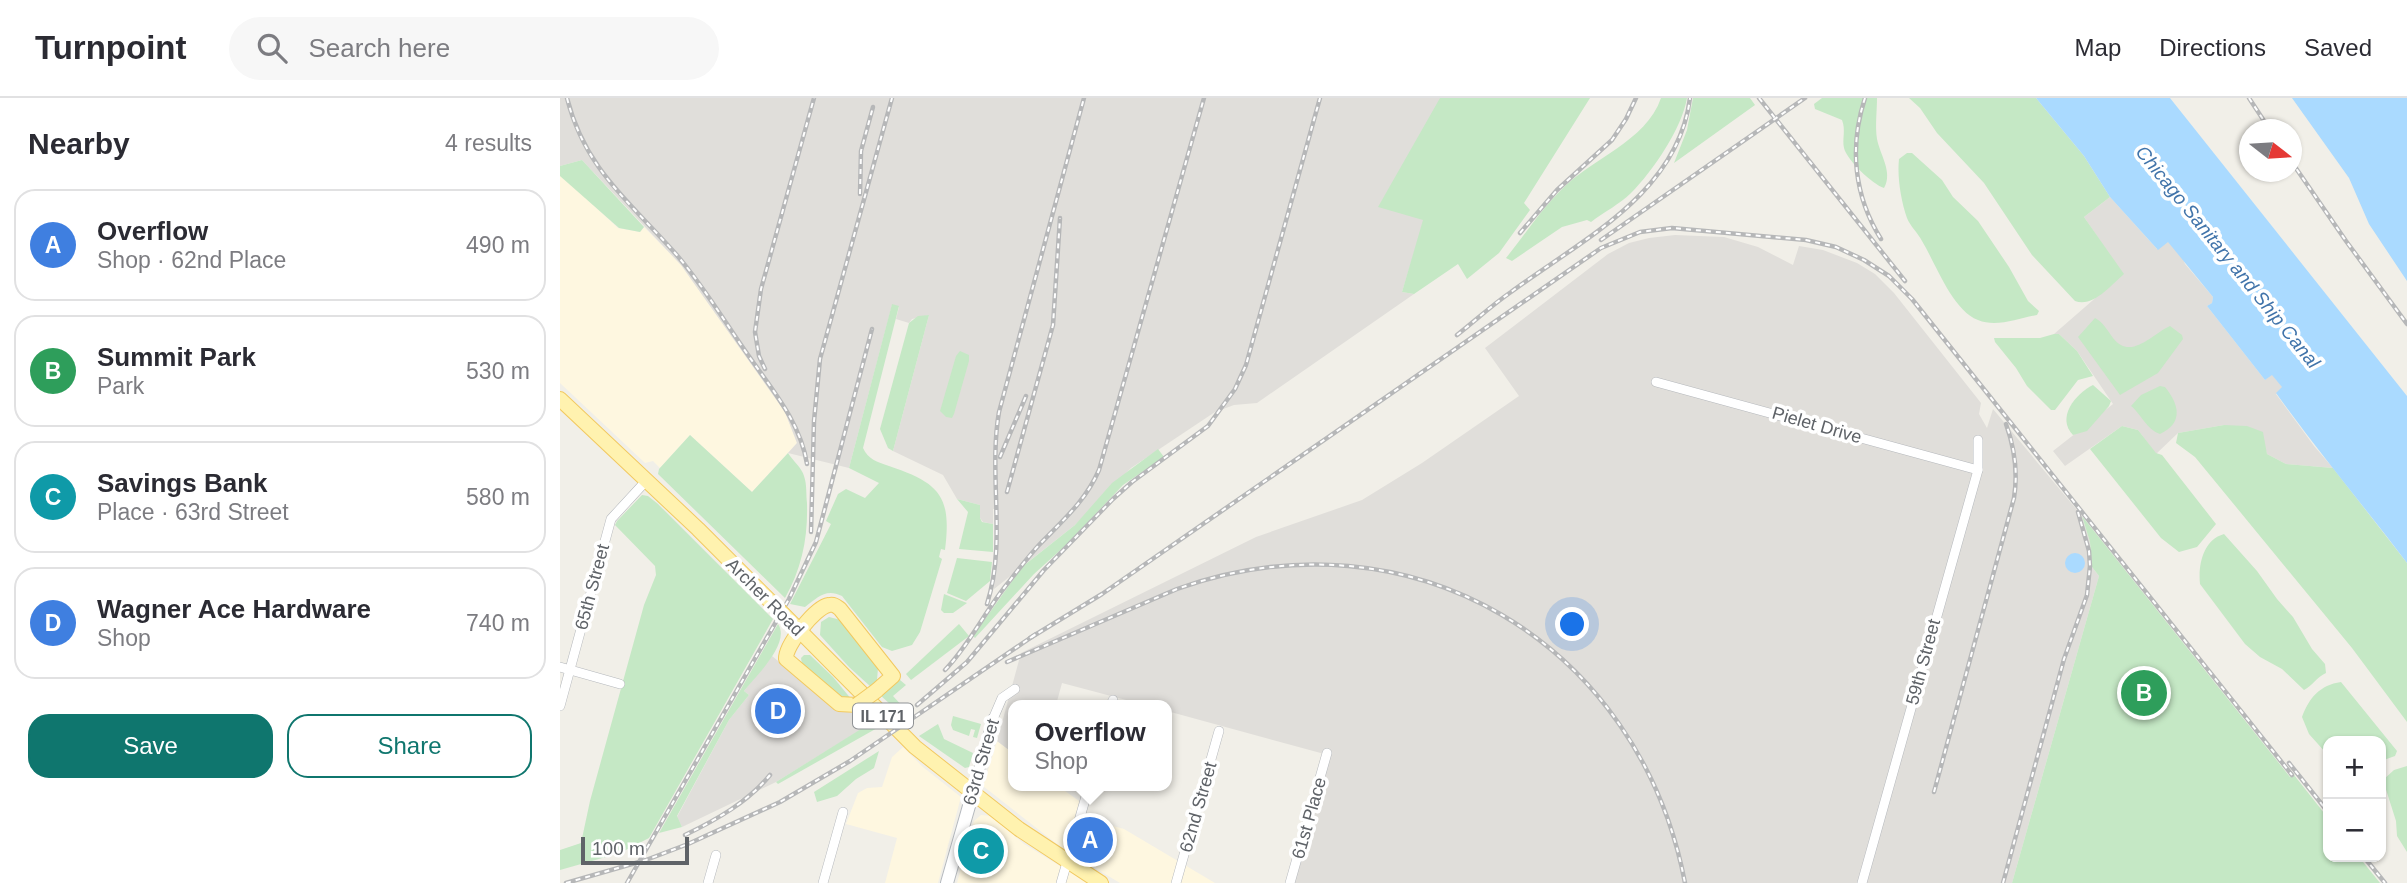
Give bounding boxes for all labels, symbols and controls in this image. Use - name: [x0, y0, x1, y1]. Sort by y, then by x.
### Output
- search box: [229, 17, 719, 80]
- text: Turnpoint: [35, 29, 187, 66]
- icon: search: [253, 29, 291, 67]
- text: Search here: [309, 33, 450, 63]
- text: Map: [2075, 34, 2121, 61]
- text: Directions: [2159, 34, 2266, 61]
- text: Saved: [2304, 34, 2372, 61]
- north arrow: [2239, 119, 2302, 182]
- text: Nearby: [28, 127, 130, 160]
- text: 4 results: [445, 130, 532, 156]
- water label: Chicago Sanitary and Ship Canal: [2132, 142, 2325, 373]
- text: Overflow: [97, 216, 208, 246]
- text: A: [45, 232, 61, 258]
- text: 490 m: [466, 232, 530, 258]
- text: Shop · 62nd Place: [97, 247, 286, 273]
- text: Summit Park: [97, 342, 256, 372]
- text: B: [45, 358, 61, 384]
- text: 530 m: [466, 358, 530, 384]
- text: Park: [97, 373, 144, 399]
- street label: Pielet Drive: [1770, 403, 1864, 447]
- text: Savings Bank: [97, 468, 268, 498]
- text: C: [45, 484, 61, 510]
- text: 580 m: [466, 484, 530, 510]
- text: Place · 63rd Street: [97, 499, 289, 525]
- street label: 65th Street: [571, 542, 613, 632]
- street label: Archer Road: [722, 554, 808, 640]
- text: Wagner Ace Hardware: [97, 594, 371, 624]
- your location: [1555, 607, 1589, 641]
- text: D: [45, 610, 61, 636]
- text: 740 m: [466, 610, 530, 636]
- street label: 59th Street: [1902, 617, 1944, 707]
- text: Shop: [97, 625, 151, 651]
- pin: B: [2121, 667, 2167, 719]
- pin: D: [755, 685, 801, 737]
- popup: [1008, 700, 1172, 791]
- road number: IL 171: [853, 704, 913, 729]
- button: Save: [28, 714, 273, 778]
- button: Share: [287, 714, 532, 778]
- street label: 63rd Street: [959, 716, 1003, 808]
- text: Overflow: [1034, 717, 1146, 747]
- map controls: [2323, 736, 2386, 862]
- button: +: [2323, 736, 2386, 799]
- text: Shop: [1034, 748, 1088, 774]
- street label: 62nd Street: [1176, 760, 1220, 854]
- street label: 61st Place: [1288, 775, 1330, 861]
- button: −: [2323, 799, 2386, 862]
- pin: A: [1067, 814, 1113, 866]
- pin: C: [958, 825, 1004, 877]
- scale bar: [581, 834, 690, 866]
- text: 100 m: [592, 838, 645, 859]

